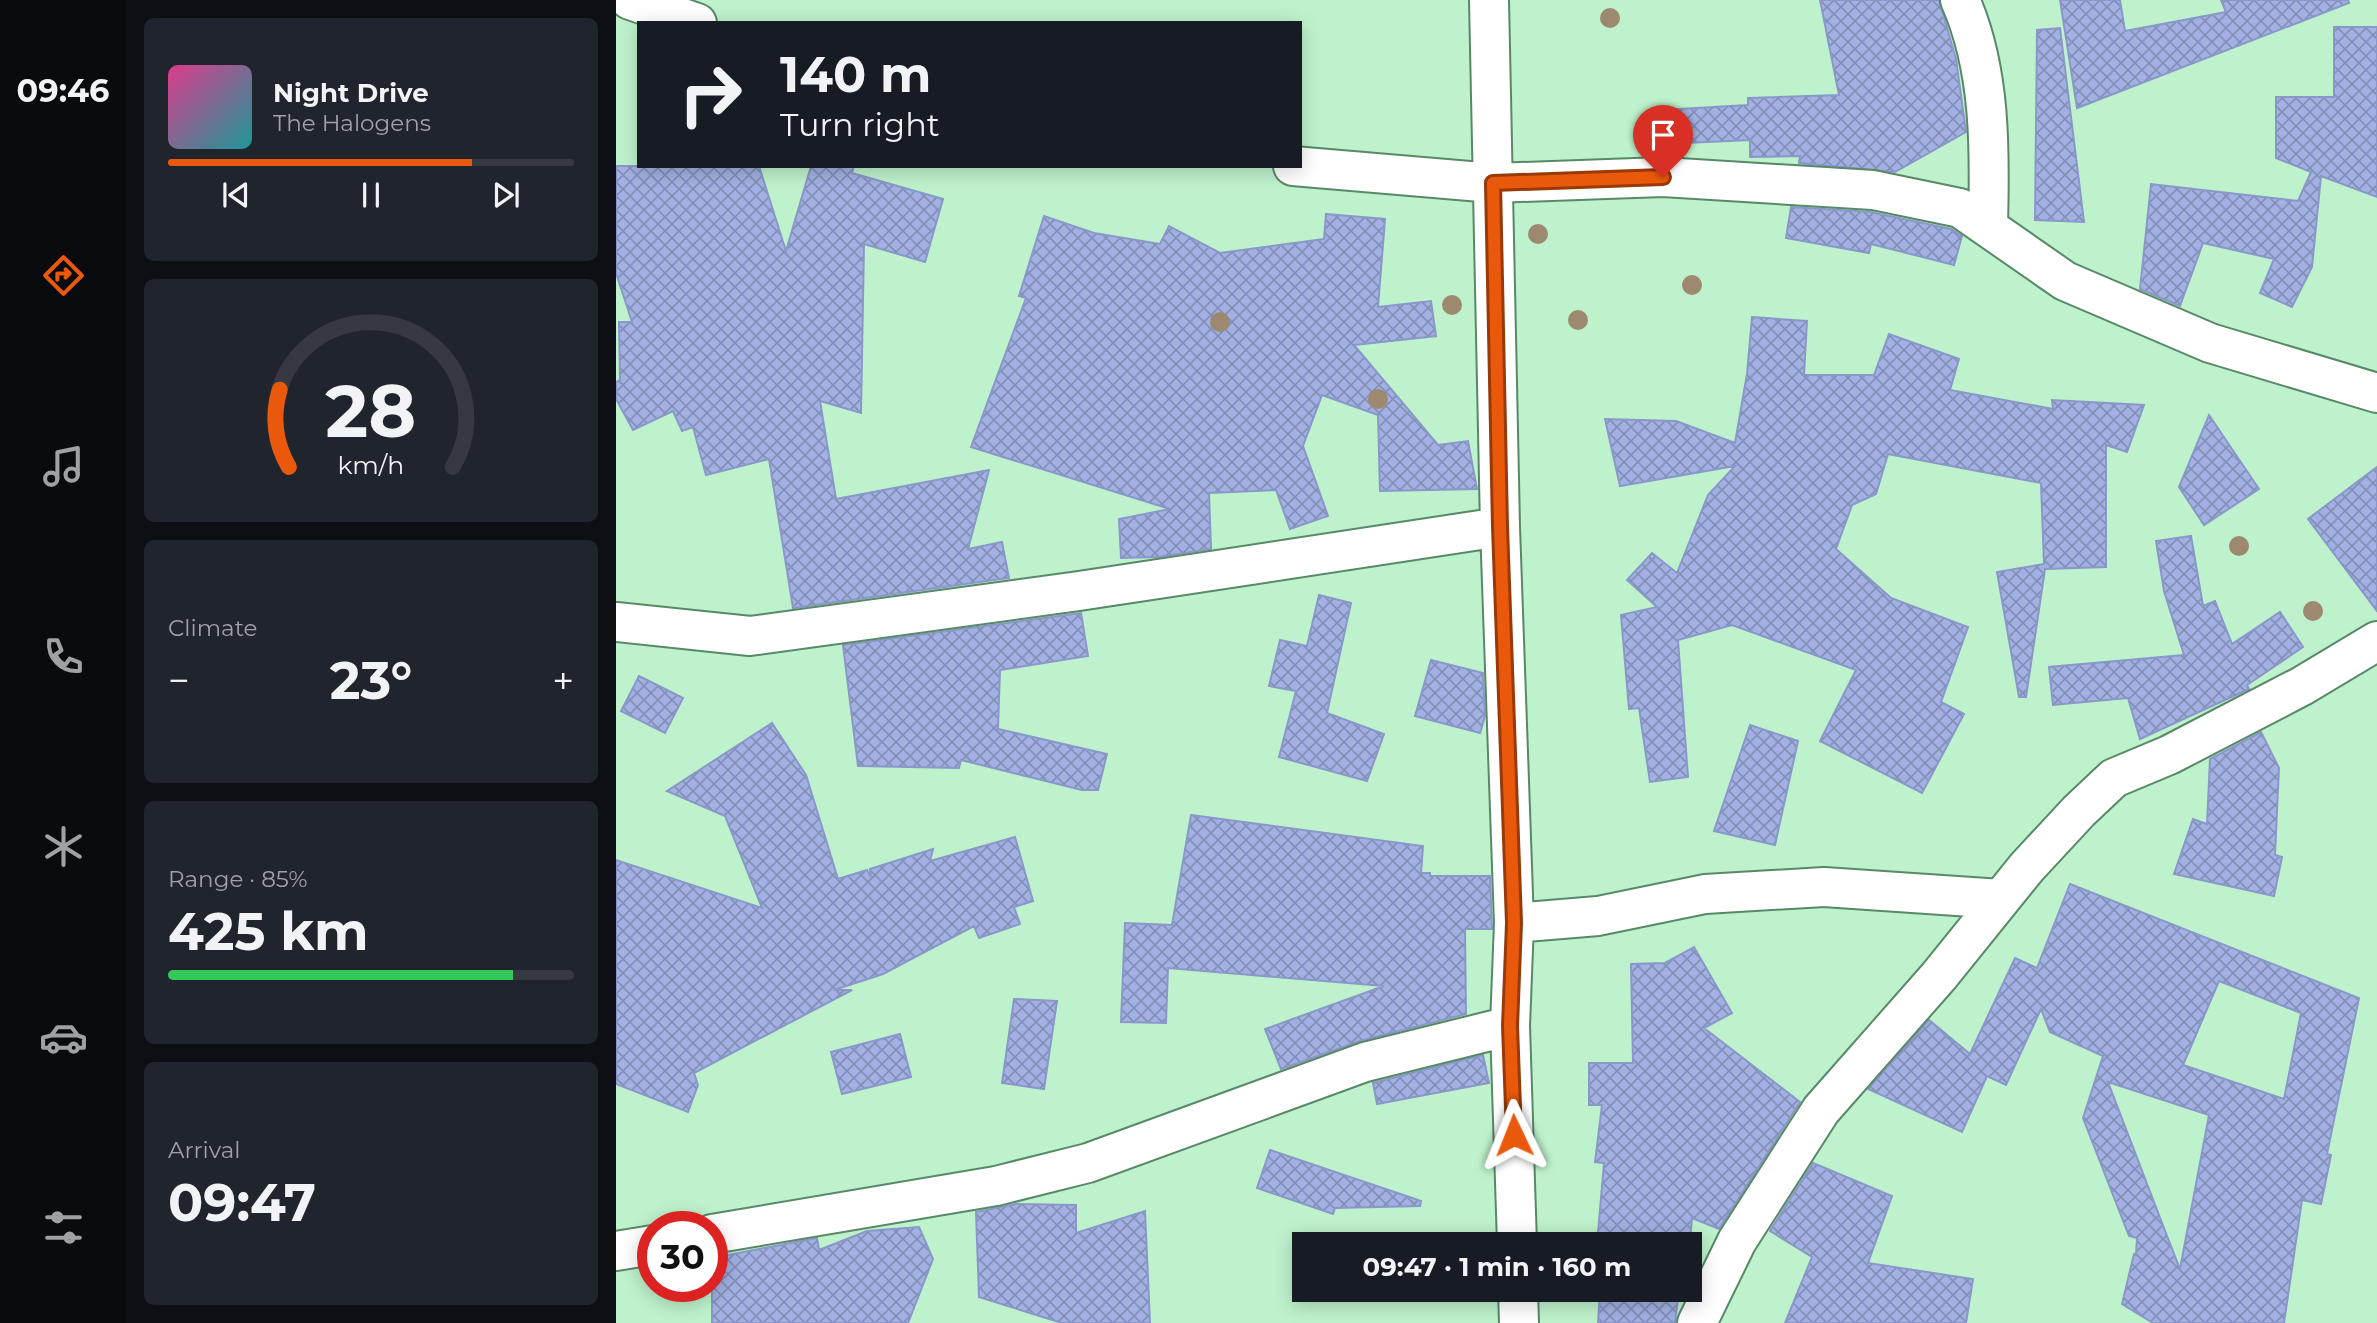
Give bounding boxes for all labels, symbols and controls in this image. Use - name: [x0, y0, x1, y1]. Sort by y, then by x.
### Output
- text: 140 m: [780, 45, 932, 104]
- icon: right: [665, 49, 756, 140]
- text: 09:46: [17, 71, 109, 110]
- text: Night Drive: [273, 77, 429, 109]
- text: Turn right: [780, 105, 940, 144]
- pin: [1633, 105, 1693, 177]
- text: The Halogens: [273, 109, 431, 137]
- icon: arrive: [1644, 116, 1682, 154]
- icon: previous: [217, 176, 255, 214]
- icon: pause: [352, 176, 390, 214]
- icon: next: [487, 176, 525, 214]
- icon: directions: [39, 251, 88, 300]
- text: 28: [326, 367, 417, 455]
- icon: music: [39, 442, 88, 491]
- text: km/h: [338, 449, 404, 479]
- text: Climate: [168, 614, 257, 642]
- icon: phone: [39, 632, 88, 681]
- text: 23°: [330, 649, 412, 712]
- text: −: [168, 657, 190, 704]
- text: +: [552, 657, 574, 704]
- icon: climate: [39, 822, 88, 871]
- text: Range · 85%: [168, 865, 308, 893]
- text: 425 km: [168, 900, 369, 963]
- icon: car: [39, 1013, 88, 1062]
- position arrow: [1477, 1098, 1551, 1172]
- text: Arrival: [168, 1136, 241, 1164]
- text: 09:47: [168, 1171, 316, 1234]
- icon: filters: [39, 1203, 88, 1252]
- speed limit sign: 30: [637, 1211, 728, 1302]
- text: 09:47 · 1 min · 160 m: [1363, 1251, 1631, 1283]

